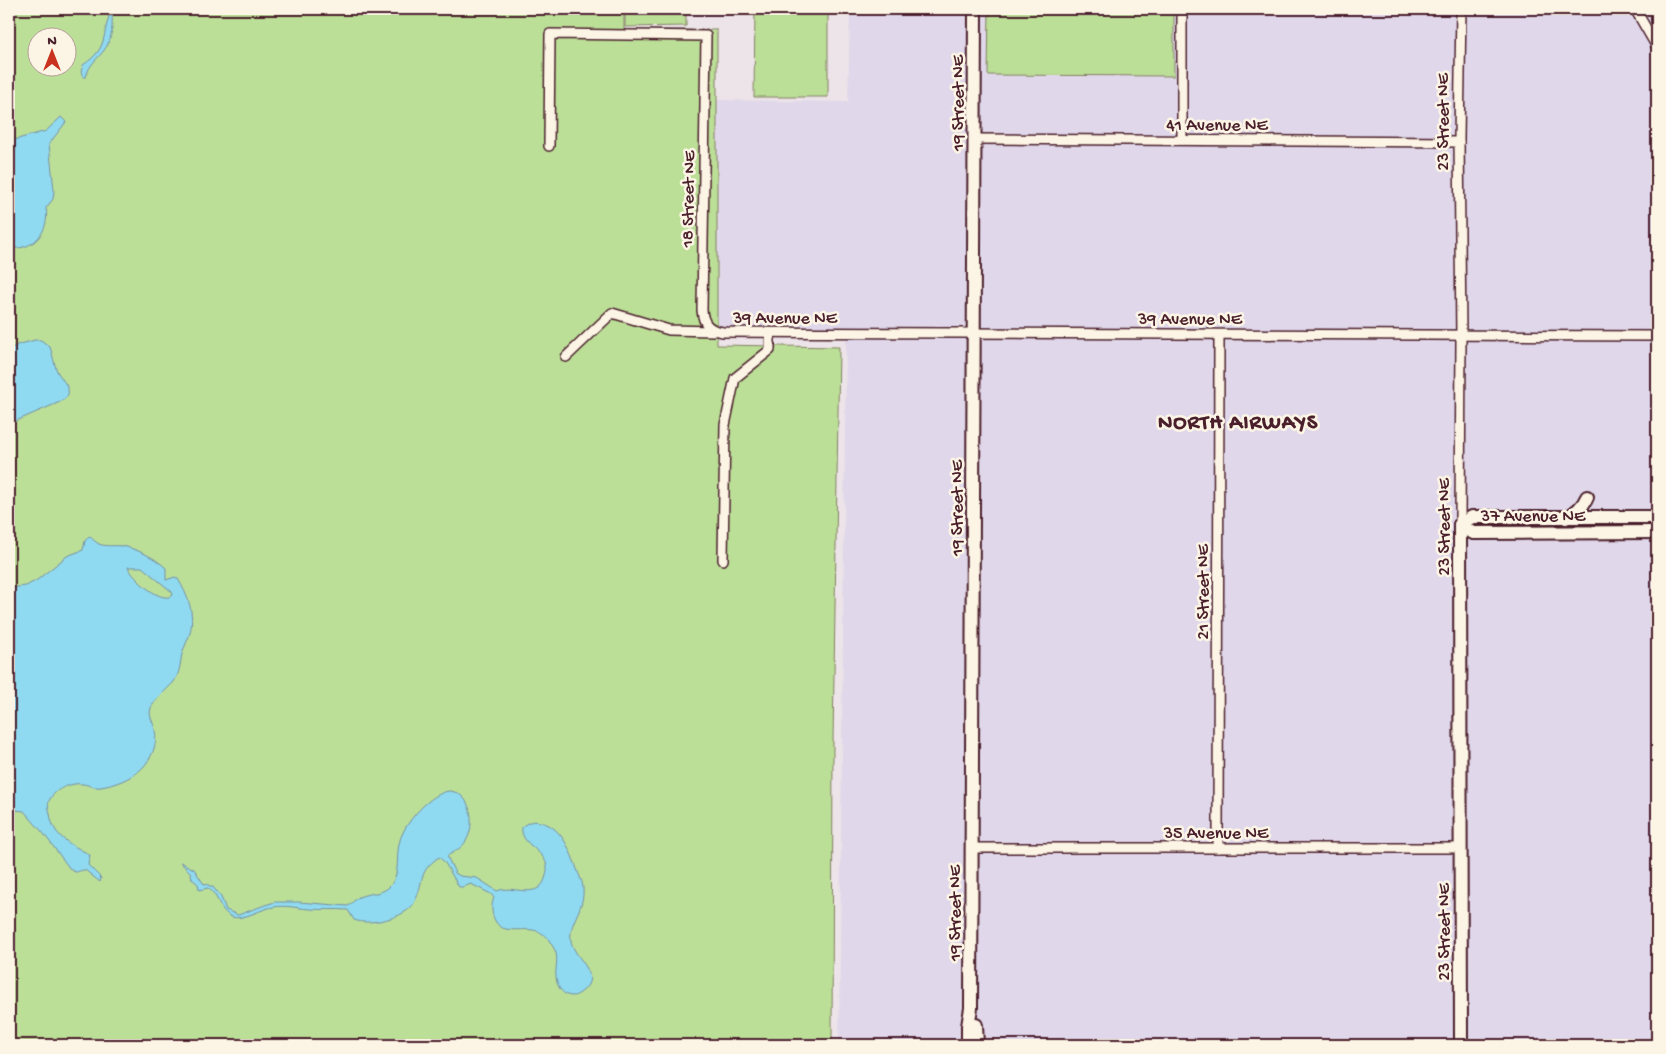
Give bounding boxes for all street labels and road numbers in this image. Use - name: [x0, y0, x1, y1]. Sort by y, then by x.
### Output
- street label: 19 Street NE: [949, 54, 970, 152]
- street label: 23 Street NE: [1434, 72, 1455, 171]
- street label: 41 Avenue NE: [1166, 116, 1268, 137]
- street label: 18 Street NE: [678, 150, 701, 249]
- street label: 39 Avenue NE: [732, 309, 838, 330]
- street label: 39 Avenue NE: [1137, 310, 1243, 331]
- street label: 19 Street NE: [948, 459, 969, 557]
- street label: 23 Street NE: [1435, 477, 1456, 576]
- street label: 37 Avenue NE: [1480, 507, 1586, 528]
- street label: 21 Street NE: [1194, 543, 1215, 640]
- street label: 35 Avenue NE: [1163, 824, 1269, 845]
- street label: 19 Street NE: [946, 864, 967, 962]
- street label: 23 Street NE: [1435, 882, 1456, 981]

